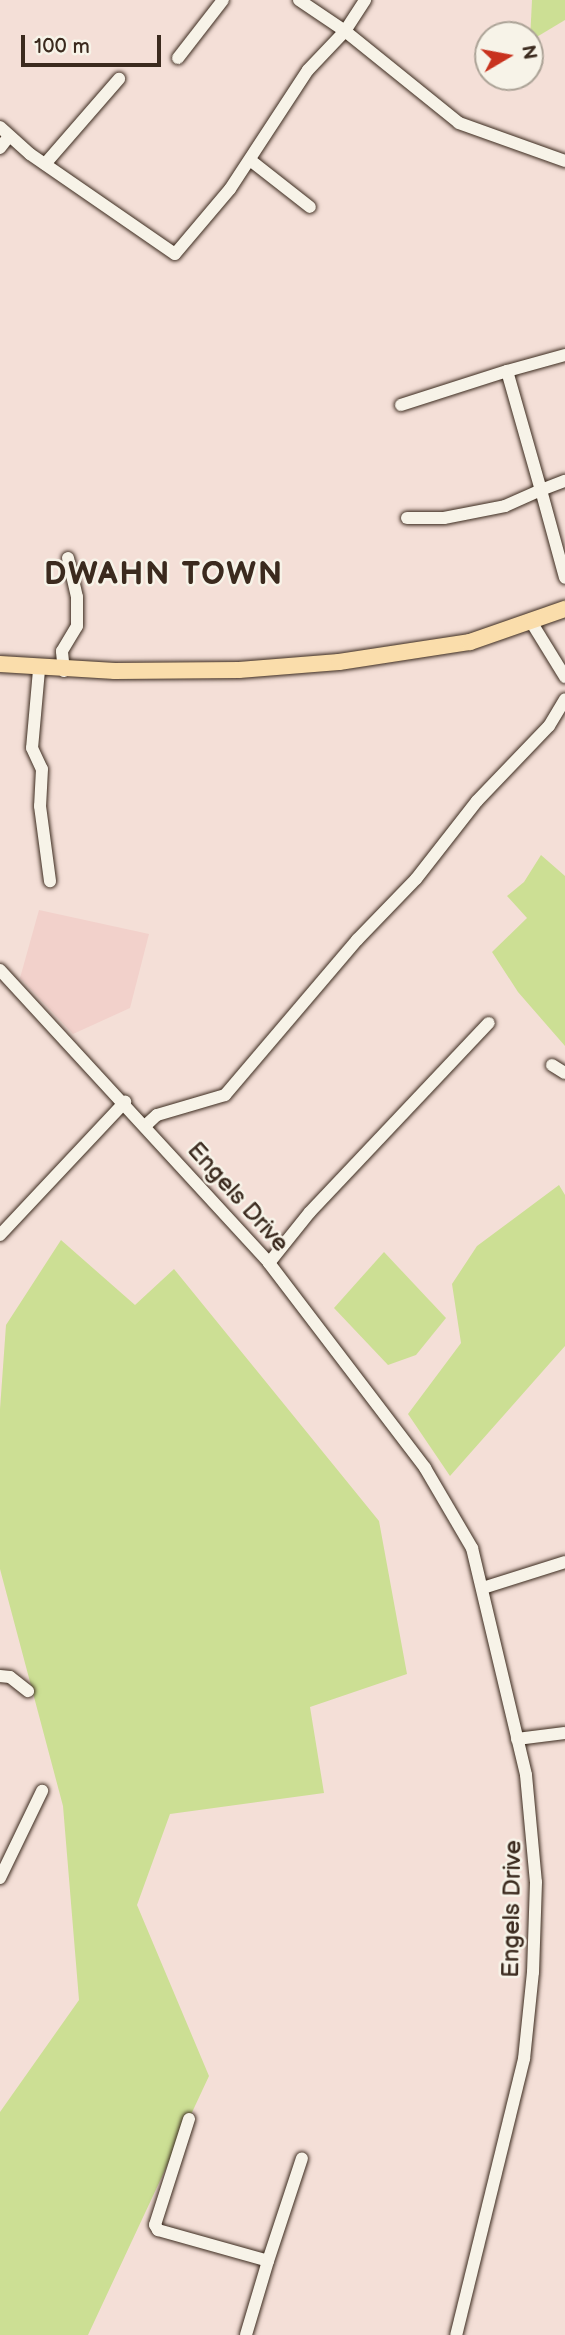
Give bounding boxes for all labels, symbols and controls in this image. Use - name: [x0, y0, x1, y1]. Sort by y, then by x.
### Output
- scale bar: [24, 21, 164, 65]
- north arrow: [474, 21, 544, 91]
- text: 100 m: [34, 34, 90, 59]
- text: N: [516, 44, 541, 62]
- district label: DWAHN TOWN: [45, 556, 283, 594]
- street label: Engels Drive: [181, 1136, 295, 1258]
- street label: Engels Drive: [496, 1840, 528, 1978]

